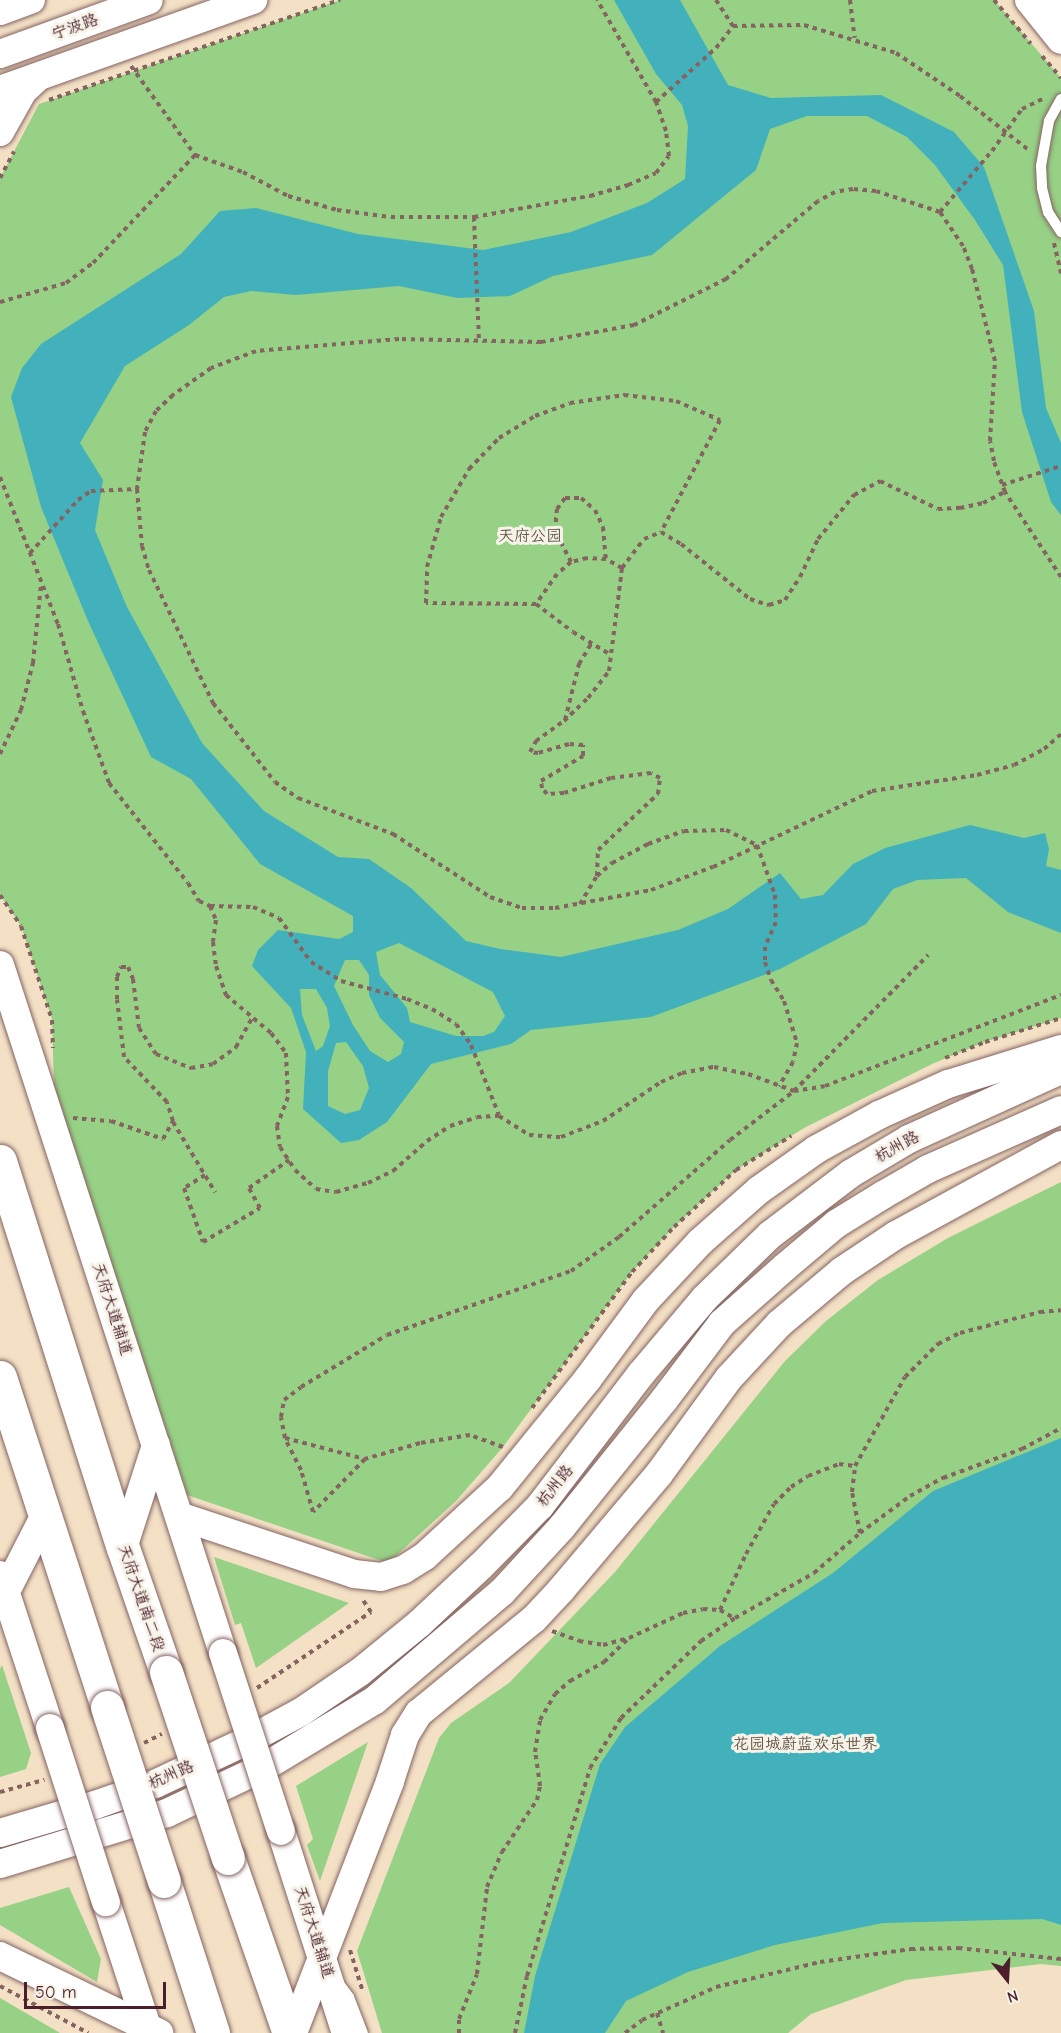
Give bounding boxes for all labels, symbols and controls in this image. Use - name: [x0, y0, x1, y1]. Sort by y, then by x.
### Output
- street label: 宁波路: [49, 10, 101, 44]
- park label: 天府公园: [498, 526, 562, 546]
- street label: 杭州路: [871, 1127, 923, 1167]
- street label: 天府大道辅道: [88, 1260, 136, 1358]
- street label: 杭州路: [533, 1461, 577, 1511]
- street label: 天府大道南二段: [114, 1542, 168, 1654]
- park label: 花园城蔚蓝欢乐世界: [733, 1734, 877, 1754]
- street label: 杭州路: [145, 1756, 197, 1794]
- street label: 天府大道辅道: [290, 1883, 338, 1981]
- north arrow: [977, 1949, 1037, 2009]
- scale bar: [27, 1970, 170, 2008]
- text: 50 m: [35, 1982, 77, 2003]
- text: N: [1005, 1986, 1020, 2006]

